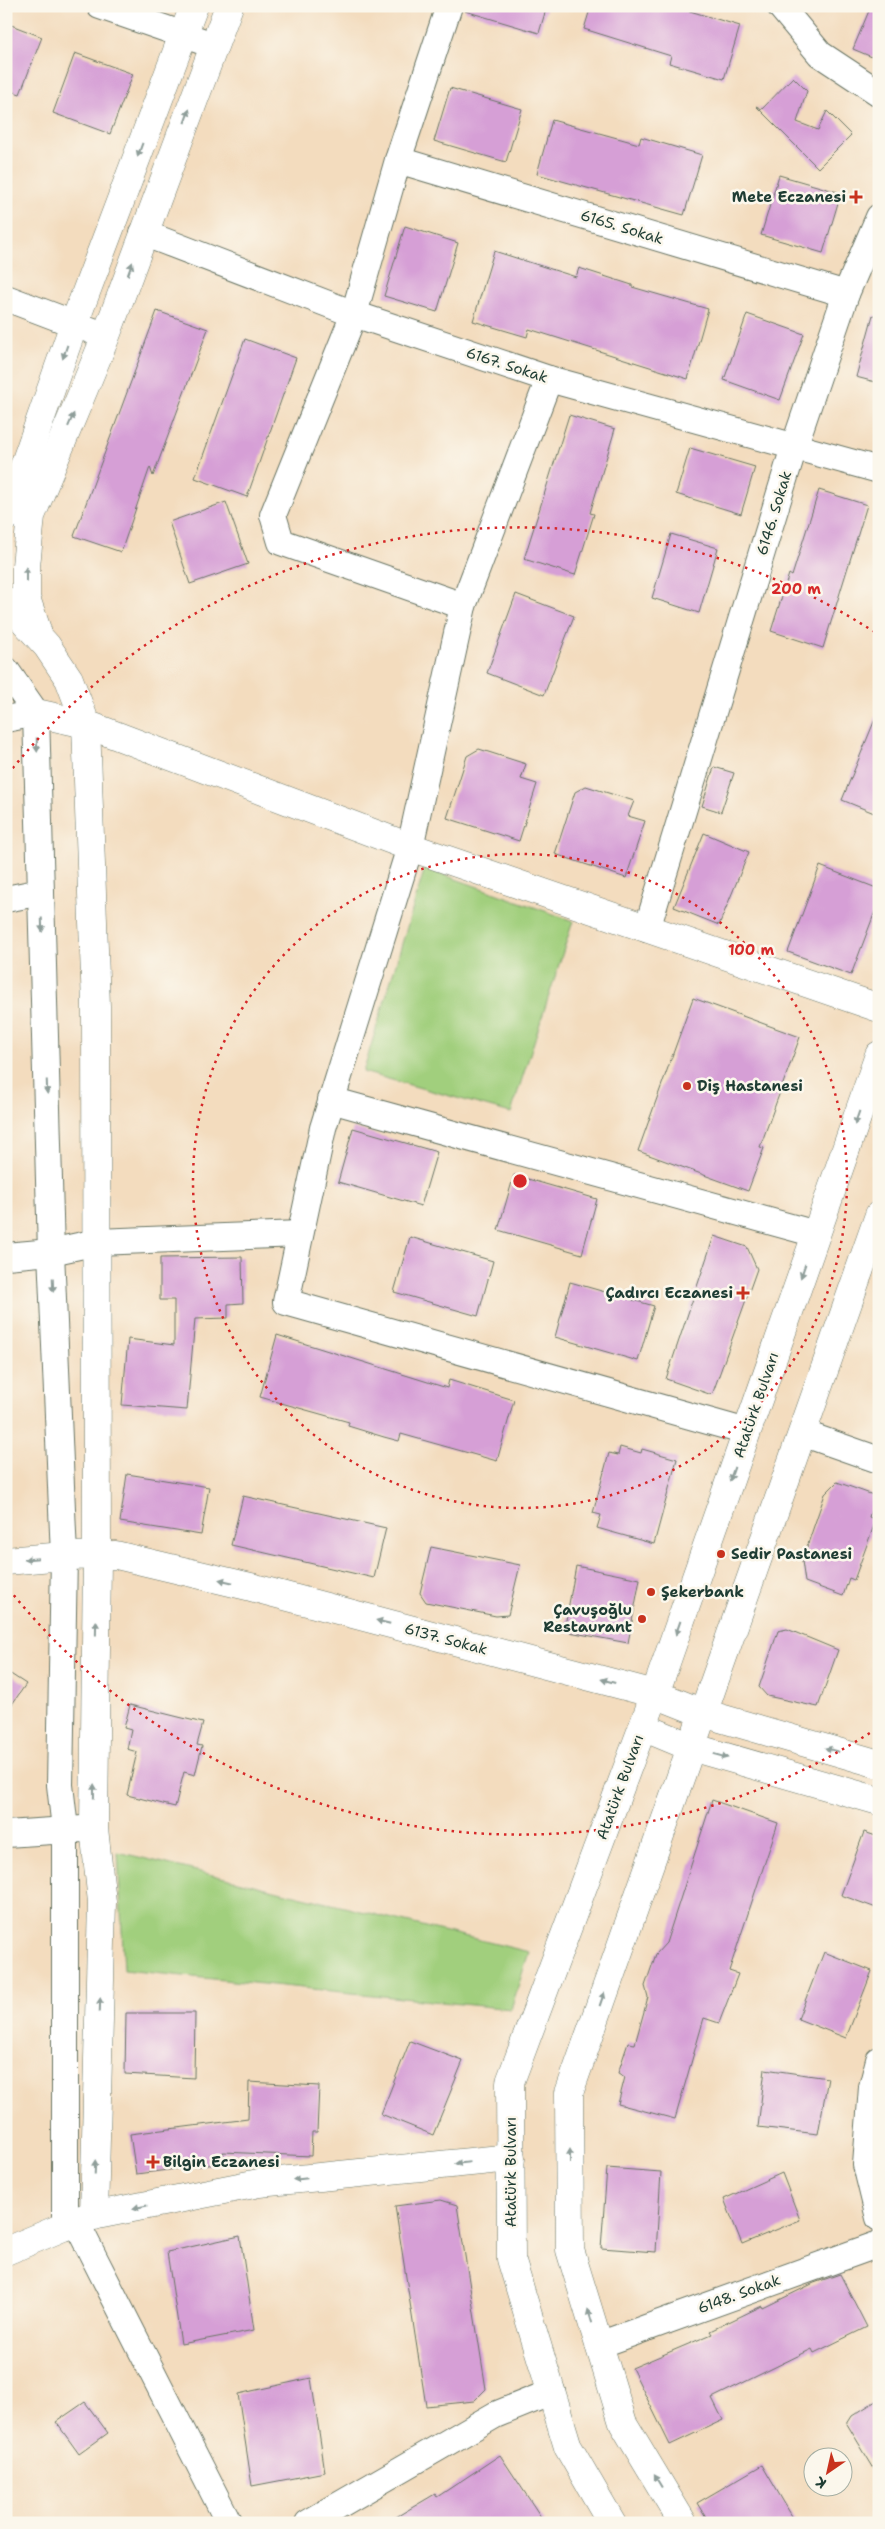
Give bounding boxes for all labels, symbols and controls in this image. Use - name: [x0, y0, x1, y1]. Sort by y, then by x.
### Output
- one-way arrow: [184, 109, 191, 124]
- one-way arrow: [136, 143, 143, 158]
- place label: Mete Eczanesi: [732, 187, 846, 207]
- marker: Mete Eczanesi: [850, 191, 862, 203]
- street label: 6165. Sokak: [578, 205, 666, 249]
- one-way arrow: [126, 261, 134, 276]
- street label: 6167. Sokak: [464, 342, 550, 388]
- one-way arrow: [60, 344, 68, 359]
- one-way arrow: [67, 412, 75, 427]
- street label: 6146. Sokak: [752, 468, 796, 558]
- one-way arrow: [22, 566, 30, 582]
- text: 200 m: [771, 579, 821, 599]
- one-way arrow: [33, 737, 41, 753]
- one-way arrow: [38, 917, 46, 933]
- text: 100 m: [728, 940, 774, 960]
- place label: Diş Hastanesi: [697, 1076, 803, 1096]
- one-way arrow: [43, 1079, 51, 1095]
- marker: Diş Hastanesi: [681, 1080, 693, 1092]
- one-way arrow: [853, 1111, 861, 1126]
- centre of rings: [511, 1172, 529, 1190]
- one-way arrow: [799, 1264, 806, 1279]
- one-way arrow: [49, 1277, 57, 1293]
- place label: Çadırcı Eczanesi: [605, 1283, 733, 1303]
- marker: Çadırcı Eczanesi: [737, 1287, 749, 1299]
- street label: Atatürk Bulvarı: [729, 1349, 783, 1461]
- one-way arrow: [728, 1467, 736, 1482]
- place label: Sedir Pastanesi: [731, 1544, 852, 1564]
- marker: Sedir Pastanesi: [715, 1548, 727, 1560]
- one-way arrow: [23, 1555, 39, 1563]
- one-way arrow: [218, 1577, 233, 1585]
- place label: Şekerbank: [661, 1582, 744, 1602]
- marker: Şekerbank: [645, 1586, 657, 1598]
- place label: Çavuşoğlu Restaurant: [543, 1600, 632, 1637]
- marker: Çavuşoğlu Restaurant: [636, 1613, 648, 1625]
- one-way arrow: [376, 1618, 391, 1626]
- street label: 6137. Sokak: [402, 1618, 490, 1660]
- one-way arrow: [92, 1620, 100, 1636]
- one-way arrow: [674, 1620, 681, 1635]
- one-way arrow: [600, 1677, 615, 1685]
- street label: Atatürk Bulvarı: [592, 1732, 648, 1842]
- one-way arrow: [824, 1746, 839, 1754]
- one-way arrow: [714, 1752, 729, 1760]
- one-way arrow: [90, 1782, 98, 1798]
- one-way arrow: [599, 1992, 606, 2007]
- one-way arrow: [96, 1997, 104, 2013]
- street label: Atatürk Bulvarı: [501, 2117, 521, 2227]
- one-way arrow: [566, 2148, 574, 2164]
- place label: Bilgin Eczanesi: [163, 2152, 280, 2172]
- marker: Bilgin Eczanesi: [147, 2156, 159, 2168]
- one-way arrow: [91, 2159, 99, 2175]
- one-way arrow: [454, 2159, 470, 2167]
- one-way arrow: [292, 2175, 308, 2183]
- one-way arrow: [133, 2203, 148, 2211]
- street label: 6148. Sokak: [695, 2270, 783, 2318]
- one-way arrow: [585, 2308, 593, 2323]
- north arrow: [802, 2446, 852, 2496]
- text: K: [811, 2472, 830, 2493]
- one-way arrow: [653, 2475, 662, 2488]

